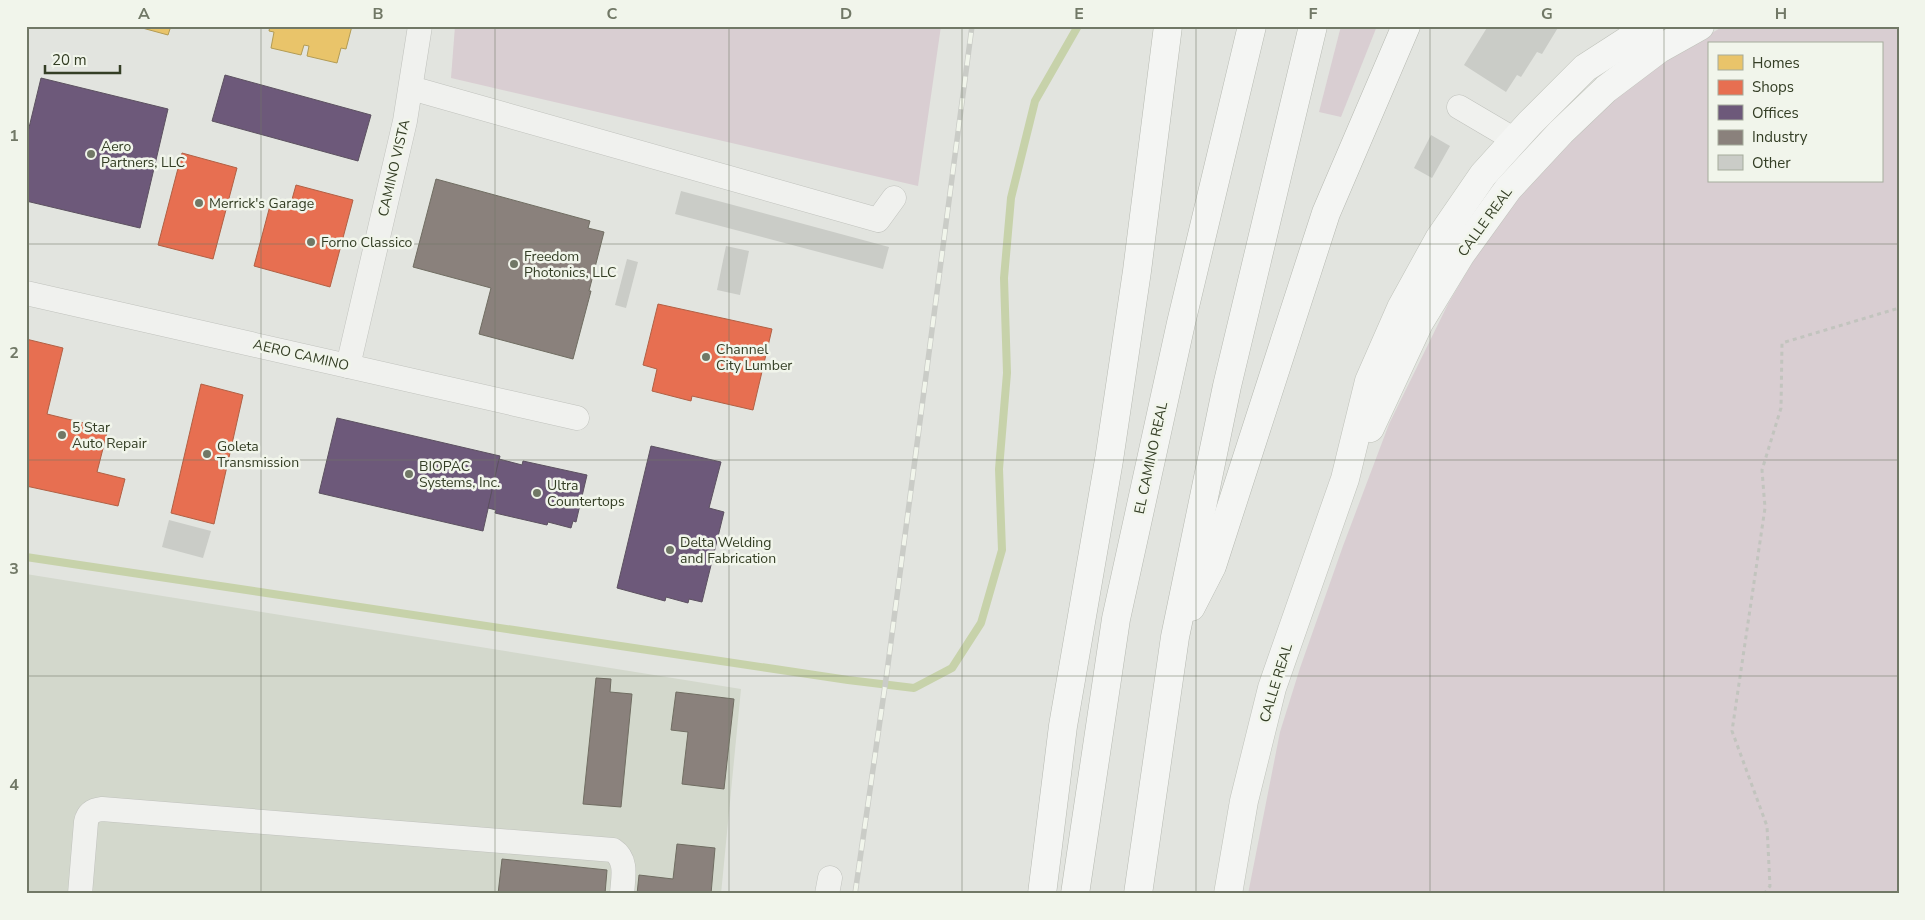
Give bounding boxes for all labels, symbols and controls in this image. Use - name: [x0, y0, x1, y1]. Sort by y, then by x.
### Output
- text: A: [138, 3, 150, 25]
- text: B: [372, 3, 384, 25]
- text: C: [607, 3, 618, 25]
- text: D: [840, 3, 852, 25]
- text: E: [1074, 3, 1084, 25]
- text: F: [1309, 3, 1318, 25]
- text: G: [1541, 3, 1553, 25]
- text: H: [1775, 3, 1787, 25]
- scale bar: [45, 42, 120, 74]
- legend: [1708, 42, 1882, 182]
- text: 20 m: [52, 50, 87, 70]
- text: Homes: [1752, 53, 1800, 73]
- text: Shops: [1752, 77, 1794, 97]
- text: Offices: [1752, 103, 1799, 123]
- street label: CAMINO VISTA: [374, 118, 414, 218]
- text: 1: [9, 125, 19, 147]
- text: Industry: [1752, 127, 1808, 147]
- place label: Aero Partners, LLC: [101, 137, 185, 172]
- marker: Aero Partners, LLC: [85, 148, 97, 160]
- text: Other: [1752, 153, 1791, 173]
- street label: CALLE REAL: [1453, 183, 1517, 261]
- place label: Merrick's Garage: [209, 194, 314, 213]
- marker: Merrick's Garage: [193, 197, 205, 209]
- place label: Forno Classico: [321, 233, 413, 252]
- marker: Forno Classico: [305, 236, 317, 248]
- place label: Freedom Photonics, LLC: [524, 247, 616, 282]
- marker: Freedom Photonics, LLC: [508, 258, 520, 270]
- street label: AERO CAMINO: [251, 335, 351, 375]
- place label: Channel City Lumber: [716, 340, 792, 375]
- text: 2: [9, 342, 19, 364]
- marker: Channel City Lumber: [700, 351, 712, 363]
- street label: EL CAMINO REAL: [1130, 400, 1172, 516]
- place label: 5 Star Auto Repair: [72, 418, 147, 453]
- marker: 5 Star Auto Repair: [56, 429, 68, 441]
- place label: Goleta Transmission: [217, 437, 299, 472]
- marker: Goleta Transmission: [201, 448, 213, 460]
- place label: BIOPAC Systems, Inc.: [419, 457, 500, 492]
- marker: BIOPAC Systems, Inc.: [403, 468, 415, 480]
- place label: Ultra Countertops: [547, 476, 625, 511]
- marker: Ultra Countertops: [531, 487, 543, 499]
- place label: Delta Welding and Fabrication: [680, 533, 776, 568]
- marker: Delta Welding and Fabrication: [664, 544, 676, 556]
- text: 3: [9, 558, 19, 580]
- street label: CALLE REAL: [1255, 641, 1297, 725]
- text: 4: [9, 774, 19, 796]

